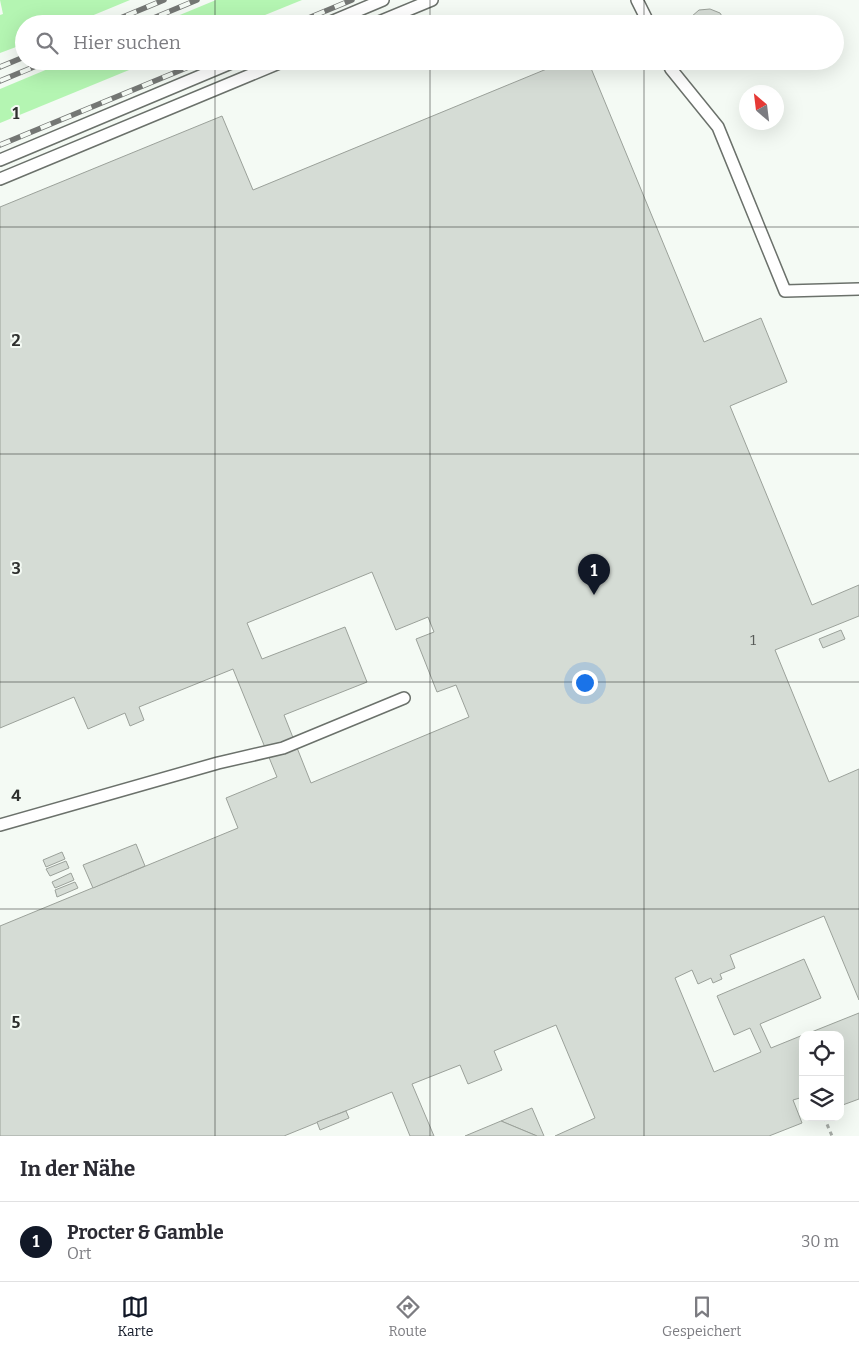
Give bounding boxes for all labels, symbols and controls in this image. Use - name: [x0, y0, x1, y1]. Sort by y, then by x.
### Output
- search box: [15, 15, 844, 70]
- icon: search: [33, 29, 61, 57]
- text: Hier suchen: [73, 31, 181, 54]
- north arrow: [739, 85, 784, 130]
- text: 1: [13, 104, 20, 123]
- text: 2: [11, 331, 21, 350]
- pin: 1: [578, 554, 610, 595]
- text: 3: [11, 559, 21, 578]
- house number: 1: [750, 631, 756, 649]
- your location: [572, 670, 598, 696]
- text: 4: [11, 786, 21, 805]
- text: 5: [12, 1013, 21, 1032]
- map controls: [799, 1031, 844, 1121]
- button: locate: [799, 1031, 844, 1076]
- button: layers: [799, 1076, 844, 1121]
- text: In der Nähe: [20, 1156, 135, 1182]
- text: Procter & Gamble: [67, 1221, 224, 1244]
- text: 1: [33, 1232, 39, 1251]
- text: 30 m: [801, 1232, 839, 1251]
- text: Ort: [67, 1244, 92, 1263]
- tab: Karte: [118, 1293, 153, 1340]
- tab: Route: [389, 1293, 427, 1340]
- tab: Gespeichert: [662, 1293, 741, 1340]

